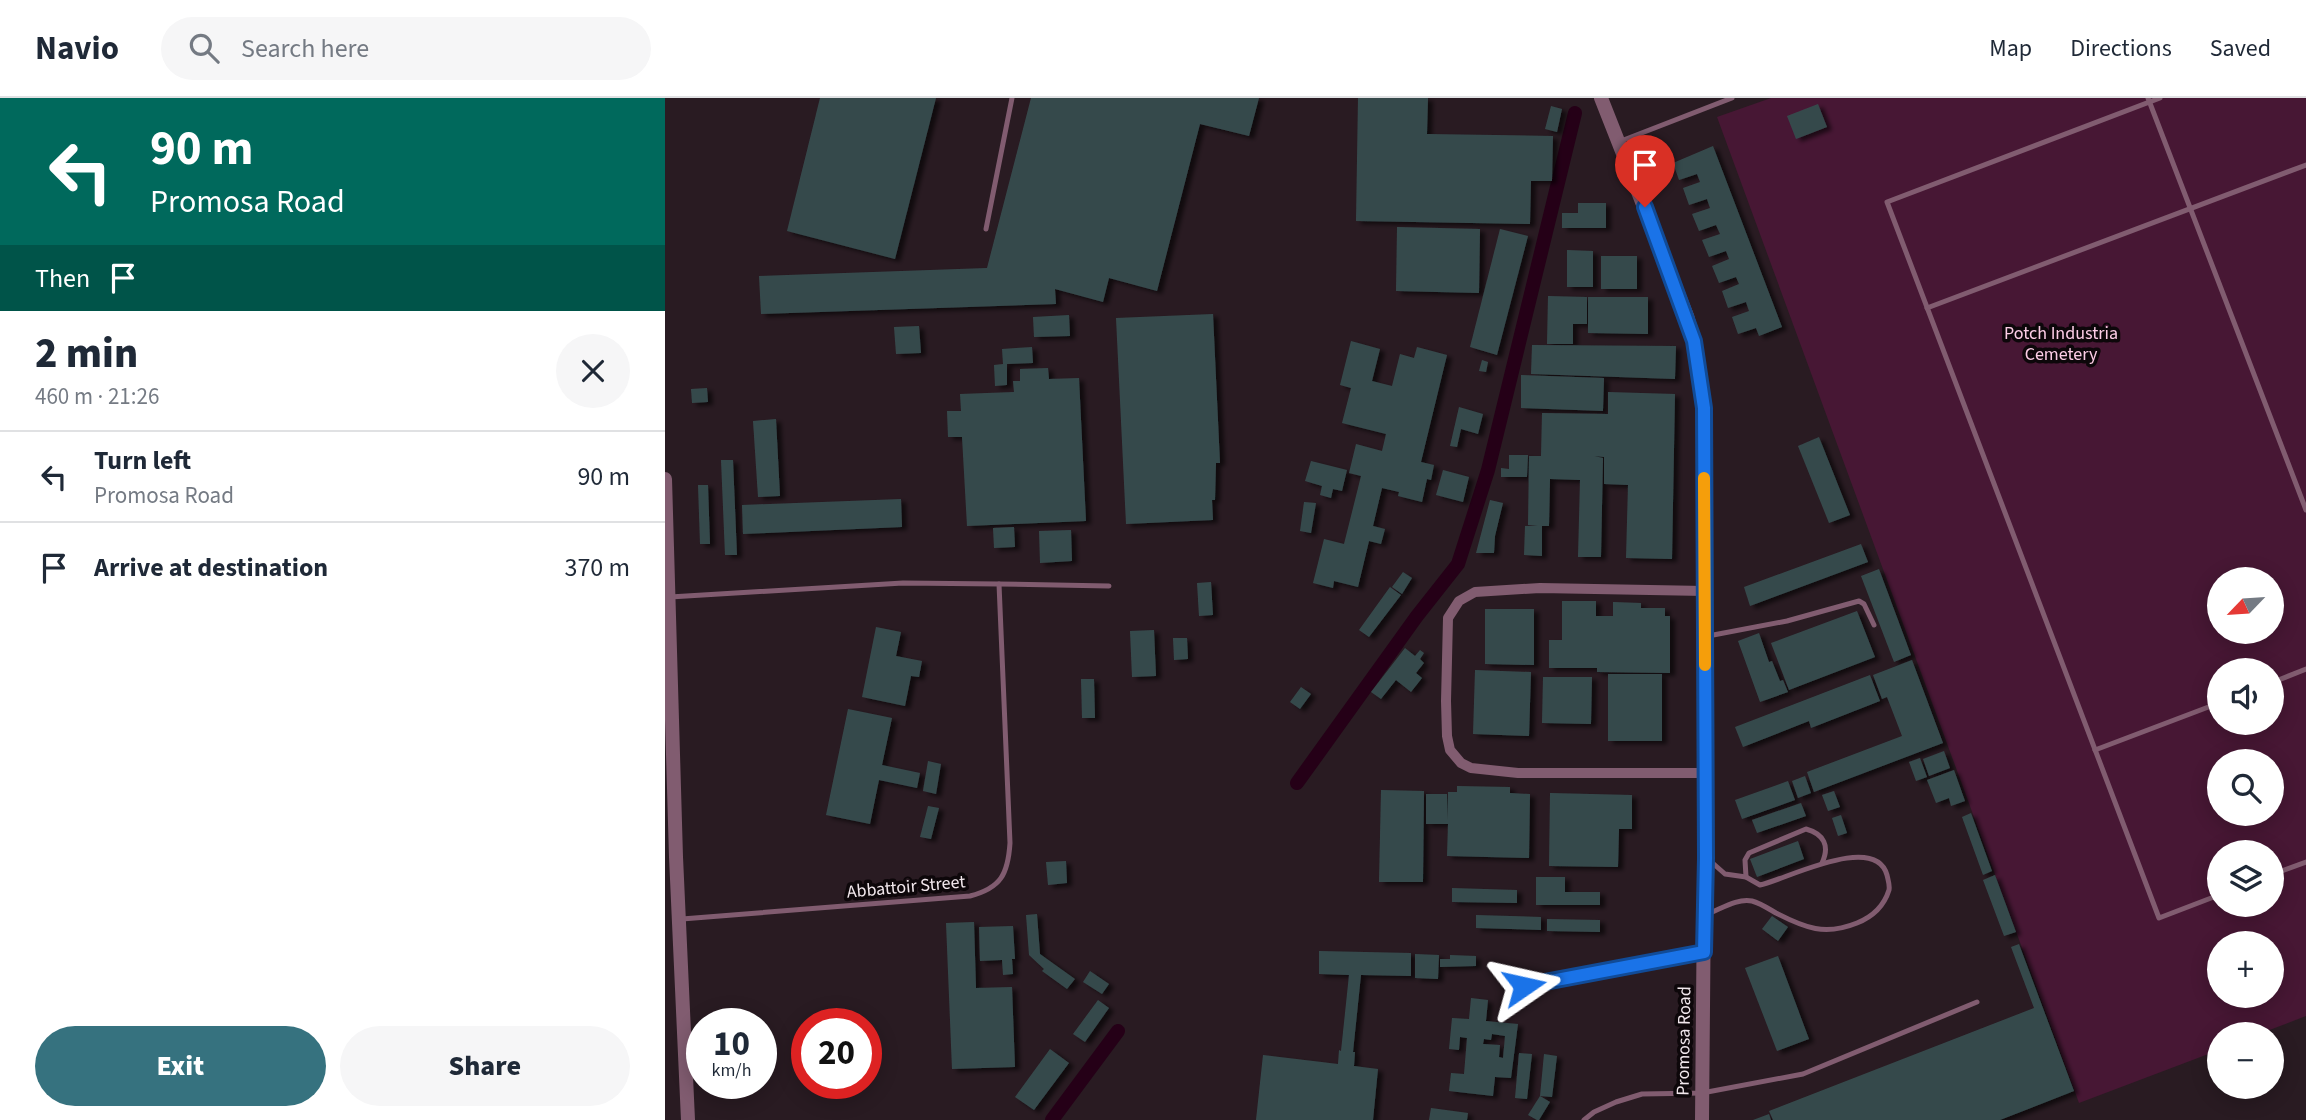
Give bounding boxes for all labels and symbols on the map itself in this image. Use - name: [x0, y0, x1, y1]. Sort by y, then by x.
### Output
- pin: [1615, 135, 1675, 207]
- park label: Potch Industria Cemetery: [2004, 321, 2118, 367]
- north arrow: [2207, 567, 2284, 644]
- street label: Abbattoir Street: [846, 869, 966, 905]
- position arrow: [1487, 949, 1561, 1023]
- street label: Promosa Road: [1671, 986, 1697, 1096]
- speed limit sign: 20: [791, 1008, 882, 1099]

